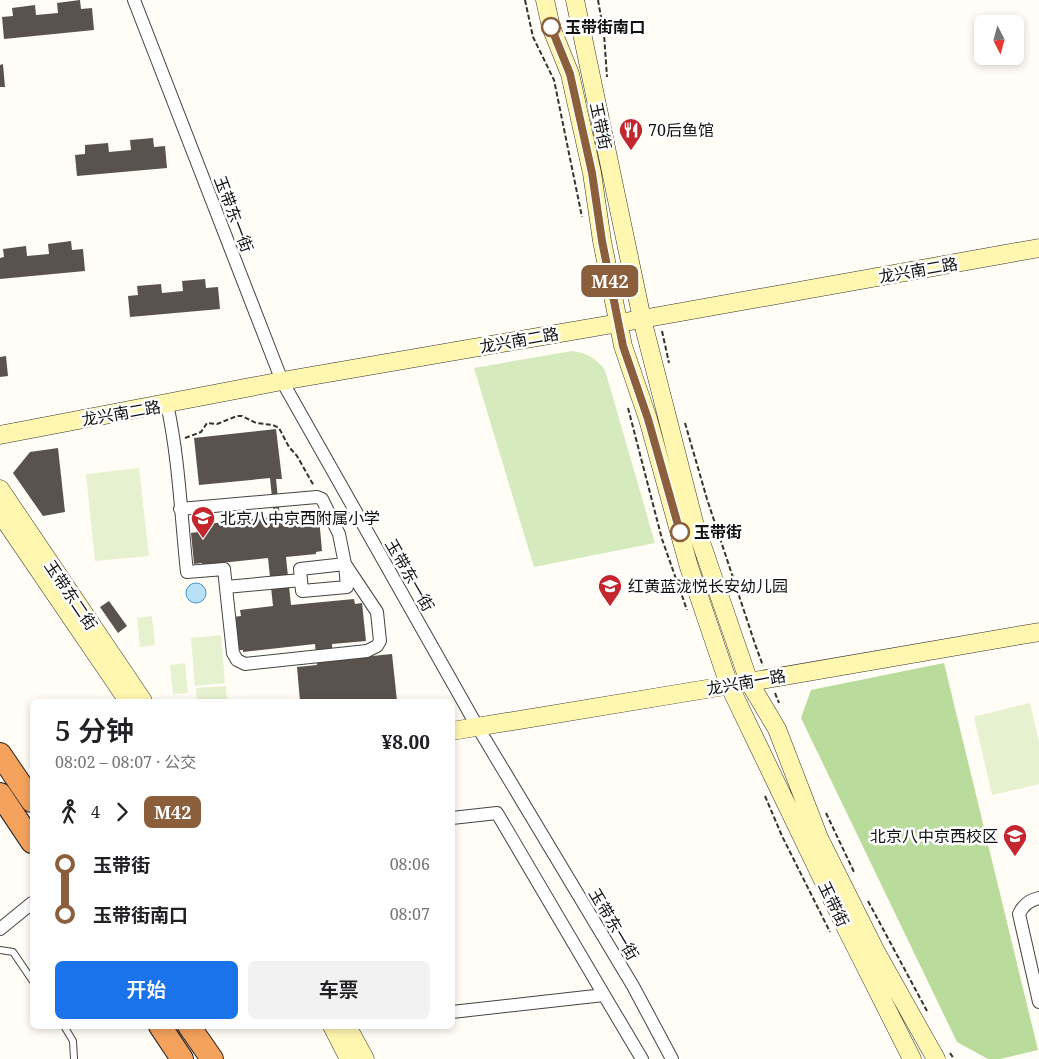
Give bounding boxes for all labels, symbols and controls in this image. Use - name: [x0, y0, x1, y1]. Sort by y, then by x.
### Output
- north arrow: [974, 15, 1024, 65]
- map controls: [974, 15, 1024, 65]
- place label: 玉带街南口: [565, 16, 645, 38]
- marker: 玉带街南口: [541, 17, 561, 37]
- street label: 玉带街: [585, 100, 617, 152]
- restaurant icon: 70后鱼馆: [618, 117, 644, 151]
- place label: 70后鱼馆: [648, 119, 714, 141]
- street label: 玉带东一街: [209, 173, 259, 255]
- street label: 龙兴南二路: [877, 252, 959, 288]
- line badge: M42: [581, 265, 639, 297]
- text: M42: [591, 269, 629, 293]
- street label: 龙兴南二路: [478, 322, 560, 358]
- street label: 龙兴南二路: [80, 395, 162, 431]
- school or university icon: 北京八中京西附属小学: [190, 505, 216, 539]
- place label: 北京八中京西附属小学: [220, 507, 380, 529]
- place label: 玉带街: [694, 521, 742, 543]
- marker: 玉带街: [670, 522, 690, 542]
- street label: 玉带东一街: [380, 535, 440, 615]
- street label: 玉带东二街: [40, 556, 102, 634]
- school or university icon: 红黄蓝泷悦长安幼儿园: [597, 573, 623, 607]
- place label: 红黄蓝泷悦长安幼儿园: [628, 575, 788, 597]
- street label: 龙兴南一路: [705, 664, 787, 700]
- text: 5 分钟: [55, 711, 134, 749]
- text: ¥8.00: [381, 729, 430, 755]
- text: 08:02 – 08:07 · 公交: [55, 751, 196, 773]
- icon: walk: [55, 798, 83, 826]
- icon: forward: [108, 798, 136, 826]
- text: M42: [154, 800, 191, 824]
- text: 4: [91, 801, 100, 823]
- school or university icon: 北京八中京西校区: [1002, 823, 1028, 857]
- place label: 北京八中京西校区: [870, 825, 998, 847]
- text: 玉带街: [93, 852, 150, 878]
- text: 08:06: [390, 853, 430, 875]
- street label: 玉带街: [814, 878, 854, 930]
- street label: 玉带东一街: [584, 884, 644, 964]
- text: 玉带街南口: [93, 902, 188, 928]
- text: 08:07: [390, 903, 430, 925]
- button: 开始: [55, 961, 238, 1019]
- button: 车票: [248, 961, 430, 1019]

